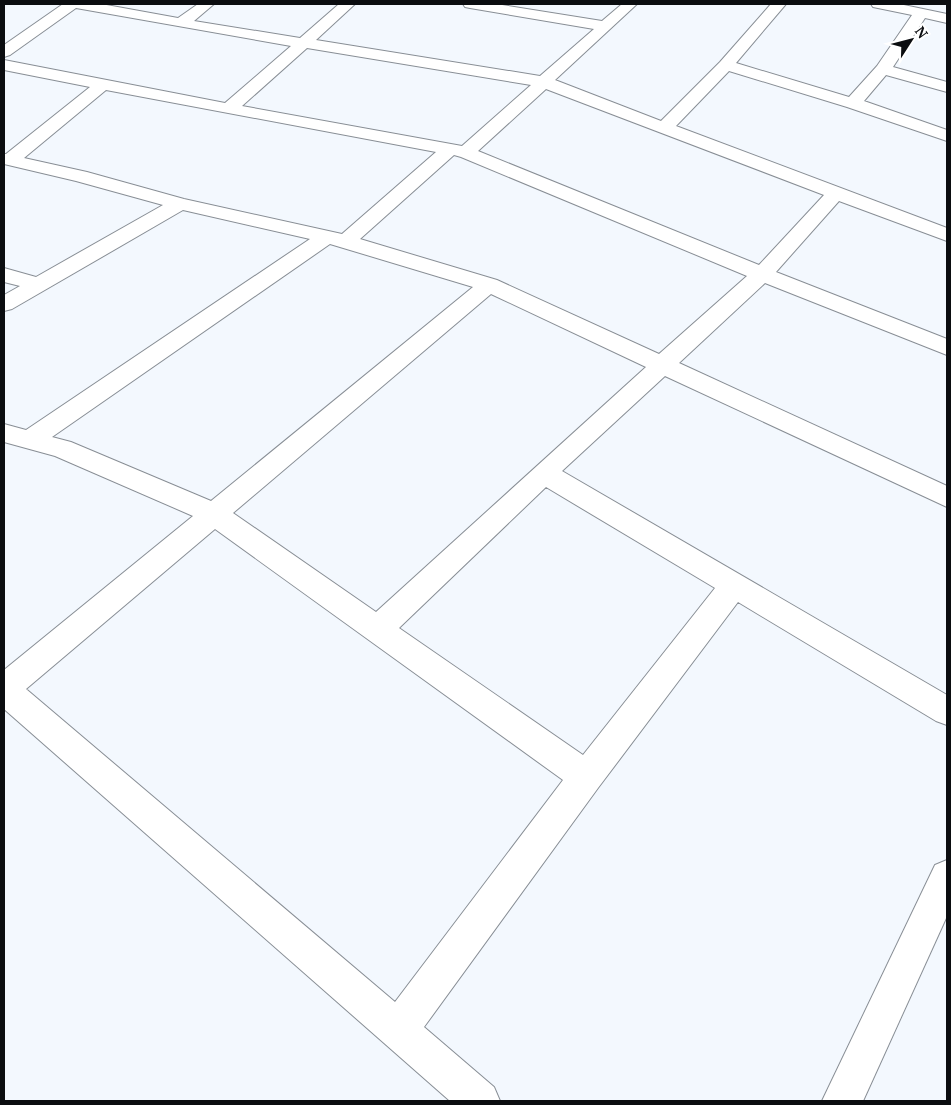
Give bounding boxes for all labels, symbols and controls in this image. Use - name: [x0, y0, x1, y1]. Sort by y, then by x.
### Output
- north arrow: [886, 15, 936, 65]
- text: N: [911, 22, 933, 42]

